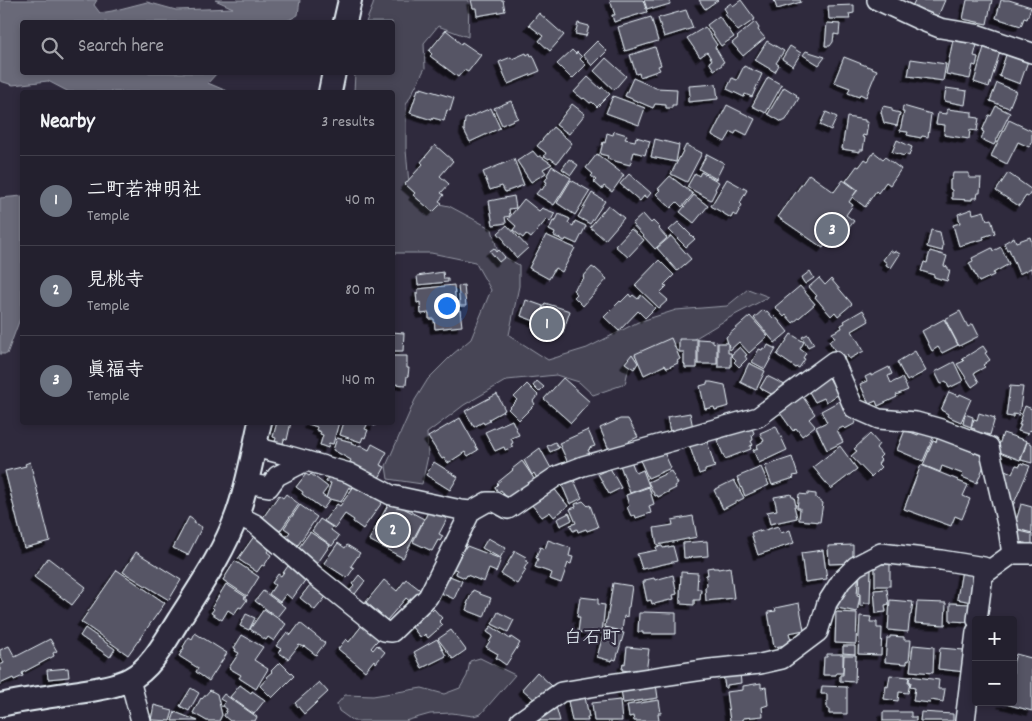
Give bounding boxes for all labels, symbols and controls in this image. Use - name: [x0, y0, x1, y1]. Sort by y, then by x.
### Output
- search box: [20, 20, 395, 75]
- icon: search: [38, 34, 66, 62]
- text: Search here: [78, 34, 164, 61]
- text: Nearby: [40, 108, 95, 138]
- text: 3 results: [321, 111, 375, 134]
- text: 二町若神明社: [87, 178, 201, 205]
- text: 1: [54, 189, 58, 212]
- text: 40 m: [345, 189, 375, 212]
- text: Temple: [87, 205, 130, 228]
- pin: 3: [816, 211, 848, 249]
- text: 見桃寺: [87, 268, 144, 295]
- text: 2: [53, 279, 60, 302]
- text: 80 m: [345, 279, 375, 302]
- your location: [434, 293, 460, 319]
- text: Temple: [87, 295, 130, 318]
- pin: 1: [531, 305, 563, 343]
- text: 眞福寺: [87, 358, 144, 385]
- text: 3: [52, 369, 60, 392]
- text: 140 m: [341, 369, 375, 392]
- text: Temple: [87, 385, 130, 408]
- pin: 2: [377, 511, 409, 549]
- map controls: [972, 616, 1017, 706]
- button: +: [972, 616, 1017, 661]
- district label: 白石町: [563, 626, 621, 653]
- button: −: [972, 661, 1017, 706]

